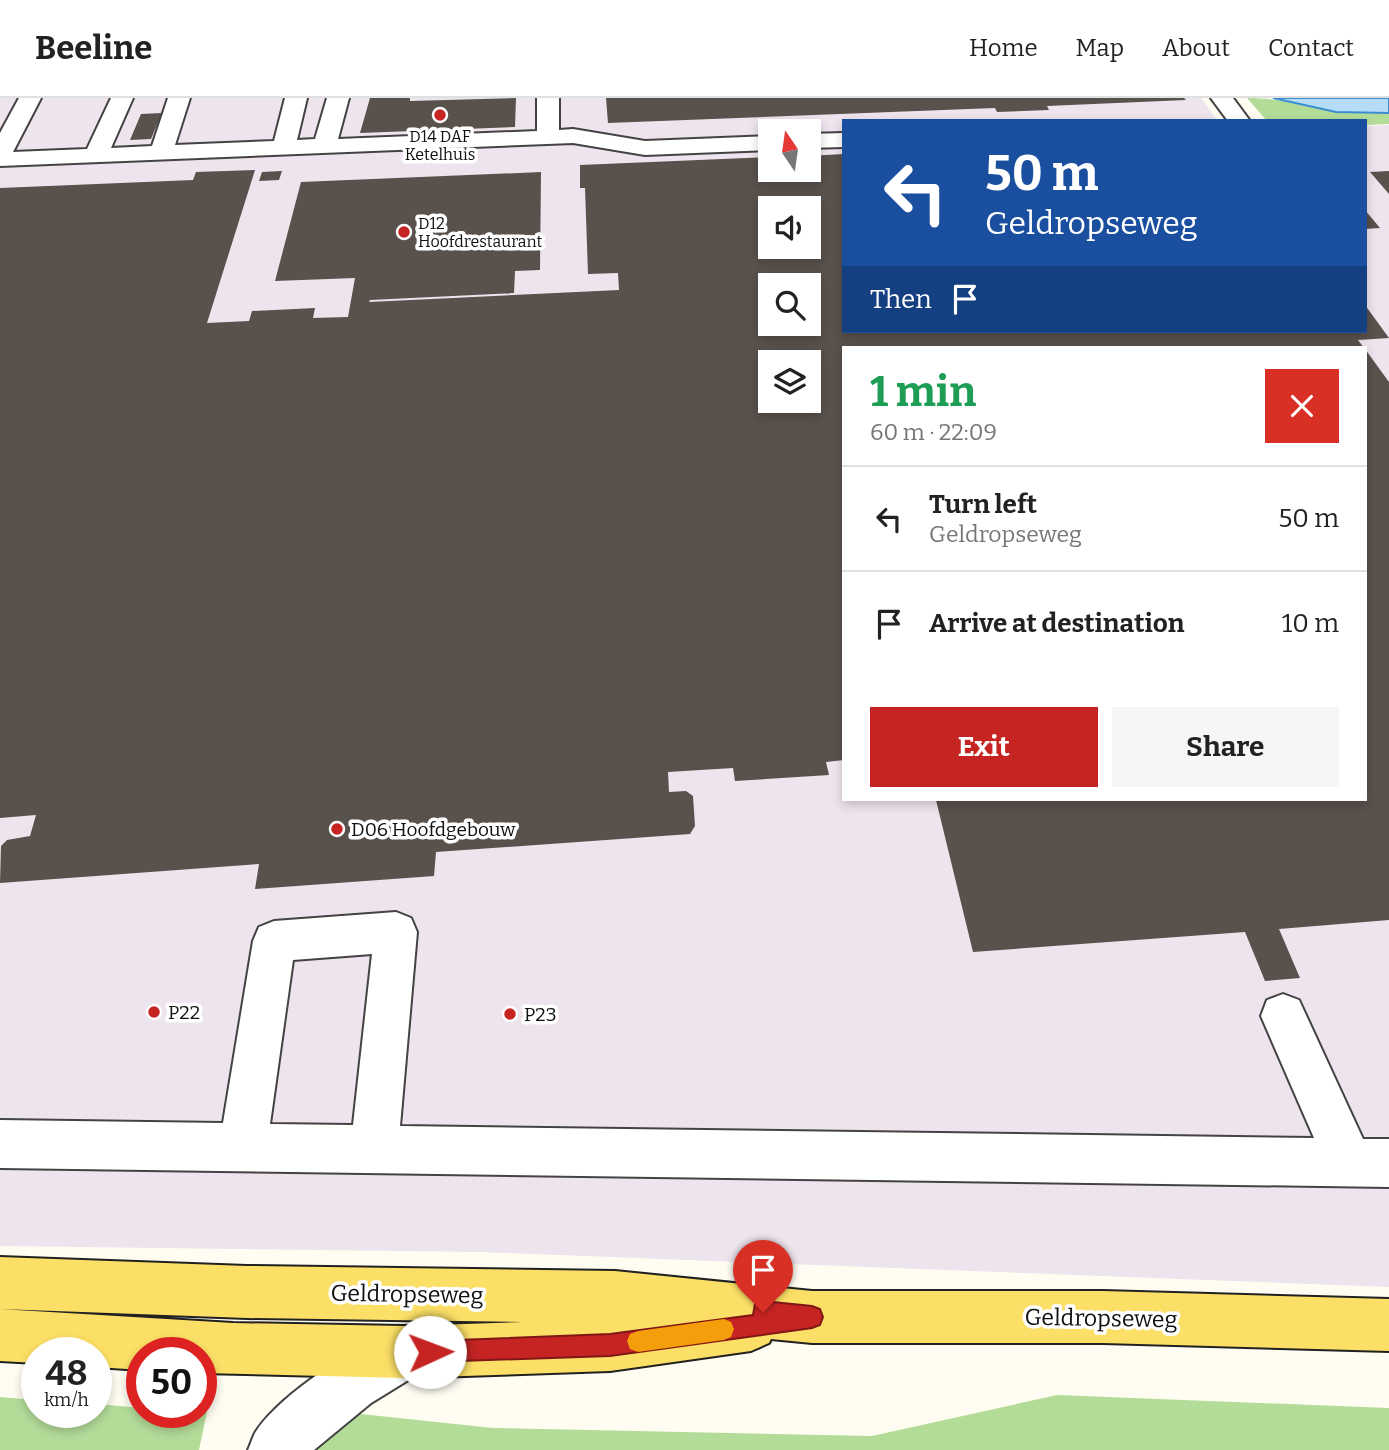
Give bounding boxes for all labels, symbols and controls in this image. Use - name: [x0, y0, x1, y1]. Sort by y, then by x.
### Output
- text: Beeline: [35, 28, 152, 68]
- text: Home: [969, 34, 1038, 62]
- text: Map: [1076, 34, 1124, 62]
- text: About: [1162, 34, 1230, 62]
- text: Contact: [1268, 34, 1354, 62]
- marker: D14 DAF Ketelhuis: [432, 107, 448, 123]
- north arrow: [758, 119, 821, 182]
- map controls: [758, 119, 821, 413]
- place label: D14 DAF Ketelhuis: [405, 127, 475, 164]
- text: 50 m: [985, 144, 1098, 203]
- icon: left: [870, 147, 961, 238]
- button: sound: [758, 196, 821, 259]
- text: Geldropseweg: [985, 204, 1198, 242]
- place label: D12 Hoofdrestaurant: [418, 214, 543, 251]
- marker: D12 Hoofdrestaurant: [396, 224, 412, 240]
- button: search: [758, 273, 821, 336]
- icon: arrive: [946, 280, 984, 318]
- text: Then: [870, 284, 932, 315]
- button: layers: [758, 350, 821, 413]
- text: 1 min: [870, 367, 976, 417]
- button: close: [1265, 369, 1339, 443]
- text: 60 m · 22:09: [870, 418, 997, 446]
- text: Turn left: [929, 489, 1037, 520]
- icon: left: [870, 500, 908, 538]
- text: 50 m: [1278, 503, 1339, 534]
- text: Geldropseweg: [929, 520, 1082, 548]
- icon: arrive: [870, 605, 908, 643]
- text: Arrive at destination: [929, 608, 1184, 639]
- text: 10 m: [1282, 608, 1339, 639]
- button: Exit: [870, 707, 1098, 787]
- button: Share: [1112, 707, 1339, 787]
- place label: D06 Hoofdgebouw: [351, 818, 516, 841]
- marker: D06 Hoofdgebouw: [329, 821, 345, 837]
- place label: P22: [168, 1001, 200, 1024]
- place label: P23: [524, 1003, 557, 1026]
- marker: P22: [146, 1004, 162, 1020]
- marker: P23: [502, 1006, 518, 1022]
- pin: [733, 1240, 793, 1312]
- icon: arrive: [744, 1251, 782, 1289]
- street label: Geldropseweg: [330, 1279, 484, 1309]
- street label: Geldropseweg: [1024, 1303, 1178, 1333]
- position arrow: [393, 1315, 467, 1389]
- speed limit sign: 50: [126, 1337, 217, 1428]
- text: 48: [45, 1352, 88, 1394]
- text: km/h: [44, 1389, 89, 1411]

